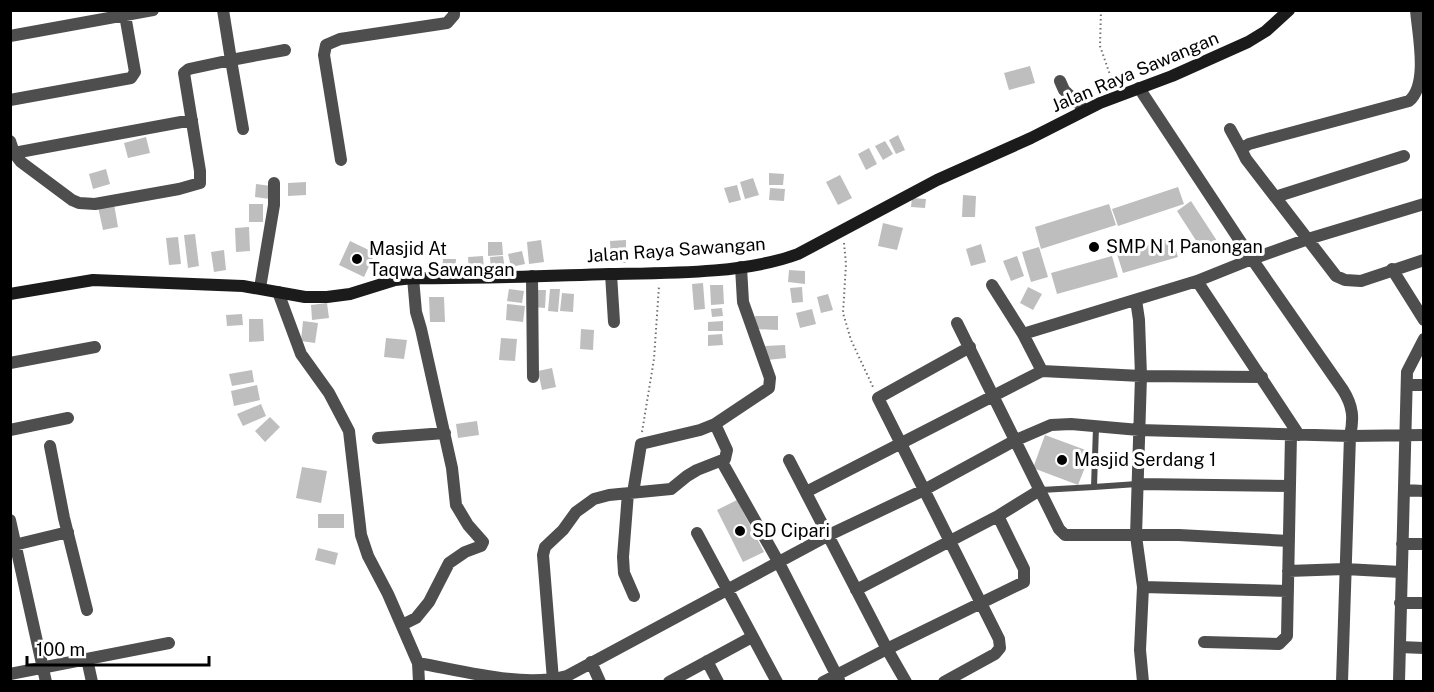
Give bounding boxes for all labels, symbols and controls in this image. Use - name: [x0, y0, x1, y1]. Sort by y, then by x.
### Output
- street label: Jalan Raya Sawangan: [1048, 27, 1222, 116]
- street label: Jalan Raya Sawangan: [586, 233, 766, 266]
- place label: SMP N 1 Panongan: [1106, 236, 1263, 257]
- place label: Masjid At Taqwa Sawangan: [369, 238, 515, 280]
- marker: SMP N 1 Panongan: [1087, 240, 1101, 254]
- marker: Masjid At Taqwa Sawangan: [350, 252, 364, 266]
- place label: Masjid Serdang 1: [1074, 449, 1216, 470]
- marker: Masjid Serdang 1: [1055, 453, 1069, 467]
- place label: SD Cipari: [752, 520, 830, 541]
- marker: SD Cipari: [733, 524, 747, 538]
- scale bar: [27, 629, 208, 667]
- text: 100 m: [36, 639, 85, 660]

